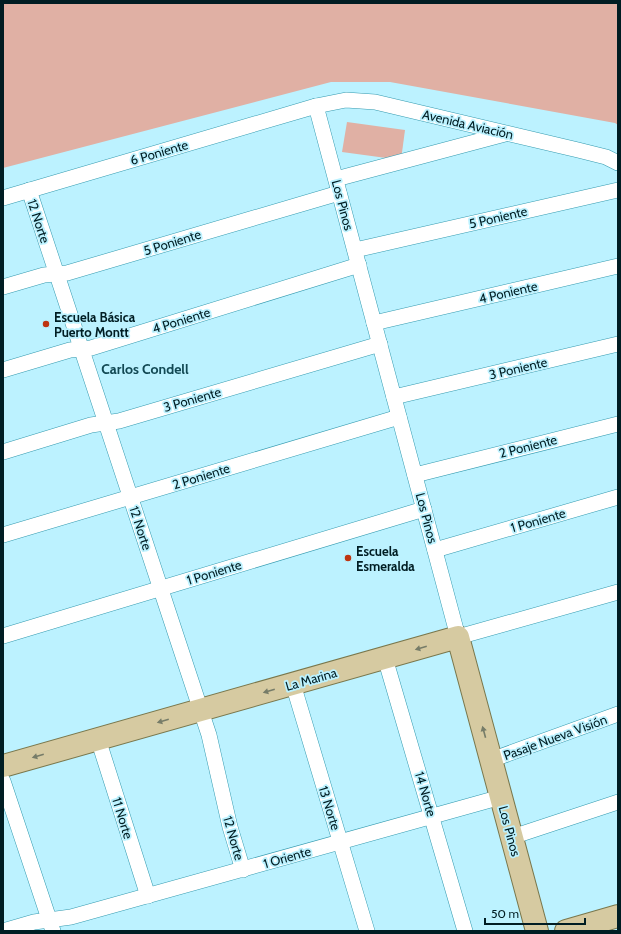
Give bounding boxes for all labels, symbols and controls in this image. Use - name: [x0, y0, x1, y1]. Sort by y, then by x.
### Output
- street label: Avenida Aviación: [421, 106, 515, 142]
- street label: 6 Poniente: [128, 136, 190, 168]
- street label: Los Pinos: [329, 178, 358, 233]
- street label: 12 Norte: [24, 197, 54, 245]
- street label: 5 Poniente: [467, 202, 529, 231]
- street label: 5 Poniente: [141, 226, 203, 258]
- street label: 4 Poniente: [477, 277, 539, 307]
- street label: 4 Poniente: [150, 304, 212, 336]
- place label: Escuela Básica Puerto Montt: [54, 309, 136, 340]
- marker: Escuela Básica Puerto Montt: [41, 319, 51, 329]
- street label: 3 Poniente: [487, 353, 549, 382]
- district label: Carlos Condell: [101, 360, 189, 378]
- street label: 3 Poniente: [161, 383, 223, 415]
- street label: 2 Poniente: [497, 431, 559, 461]
- street label: 2 Poniente: [170, 460, 232, 492]
- street label: Los Pinos: [413, 491, 442, 546]
- street label: 12 Norte: [126, 504, 156, 552]
- street label: 1 Poniente: [509, 504, 568, 535]
- place label: Escuela Esmeralda: [356, 543, 415, 574]
- marker: Escuela Esmeralda: [343, 553, 353, 563]
- street label: 1 Poniente: [185, 556, 244, 588]
- one-way arrow: [415, 645, 427, 651]
- street label: La Marina: [283, 664, 339, 694]
- one-way arrow: [263, 688, 275, 694]
- street label: Pasaje Nueva Visión: [501, 711, 609, 764]
- one-way arrow: [157, 718, 169, 724]
- one-way arrow: [481, 726, 487, 738]
- one-way arrow: [32, 753, 44, 759]
- street label: 14 Norte: [412, 770, 440, 819]
- street label: 13 Norte: [316, 784, 344, 832]
- street label: 11 Norte: [109, 795, 137, 841]
- street label: Los Pinos: [496, 804, 525, 859]
- street label: 12 Norte: [220, 814, 248, 862]
- street label: 1 Oriente: [261, 842, 313, 871]
- scale bar: [485, 900, 585, 926]
- text: 50 m: [491, 906, 519, 921]

